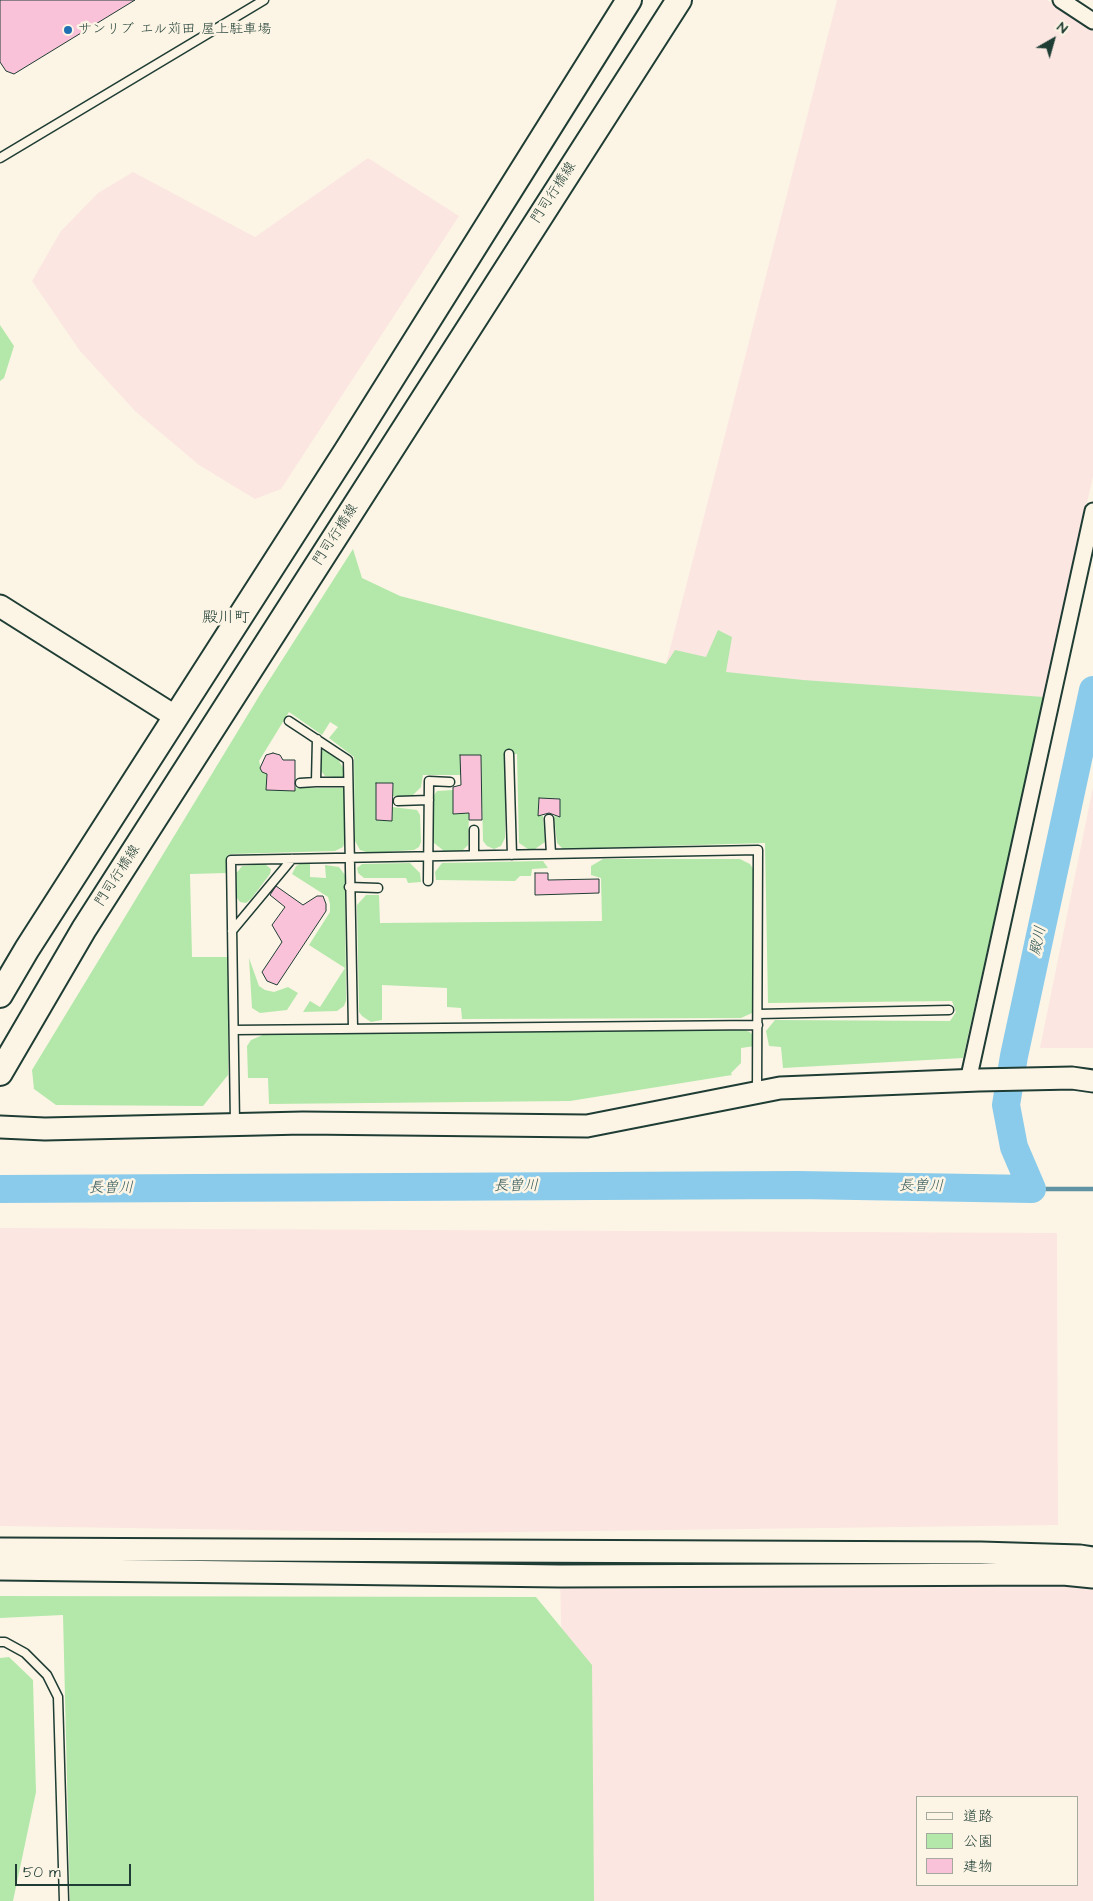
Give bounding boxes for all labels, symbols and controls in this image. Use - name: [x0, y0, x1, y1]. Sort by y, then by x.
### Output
- north arrow: [1028, 15, 1078, 65]
- text: N: [1053, 18, 1072, 39]
- place label: サンリブ エル苅田 屋上駐車場: [78, 22, 271, 38]
- marker: サンリブ エル苅田 屋上駐車場: [62, 24, 74, 36]
- street label: 門司行橋線: [528, 159, 580, 227]
- street label: 門司行橋線: [310, 501, 362, 569]
- district label: 殿川町: [202, 609, 250, 629]
- street label: 門司行橋線: [92, 842, 144, 910]
- water label: 殿川: [1027, 924, 1051, 958]
- water label: 長曽川: [494, 1178, 538, 1196]
- water label: 長曽川: [898, 1178, 944, 1196]
- water label: 長曽川: [89, 1180, 133, 1198]
- legend: [916, 1796, 1078, 1886]
- text: 道路: [963, 1806, 993, 1827]
- text: 公園: [963, 1831, 993, 1852]
- scale bar: [18, 1854, 134, 1886]
- text: 建物: [963, 1856, 993, 1877]
- text: 50 m: [23, 1862, 61, 1883]

